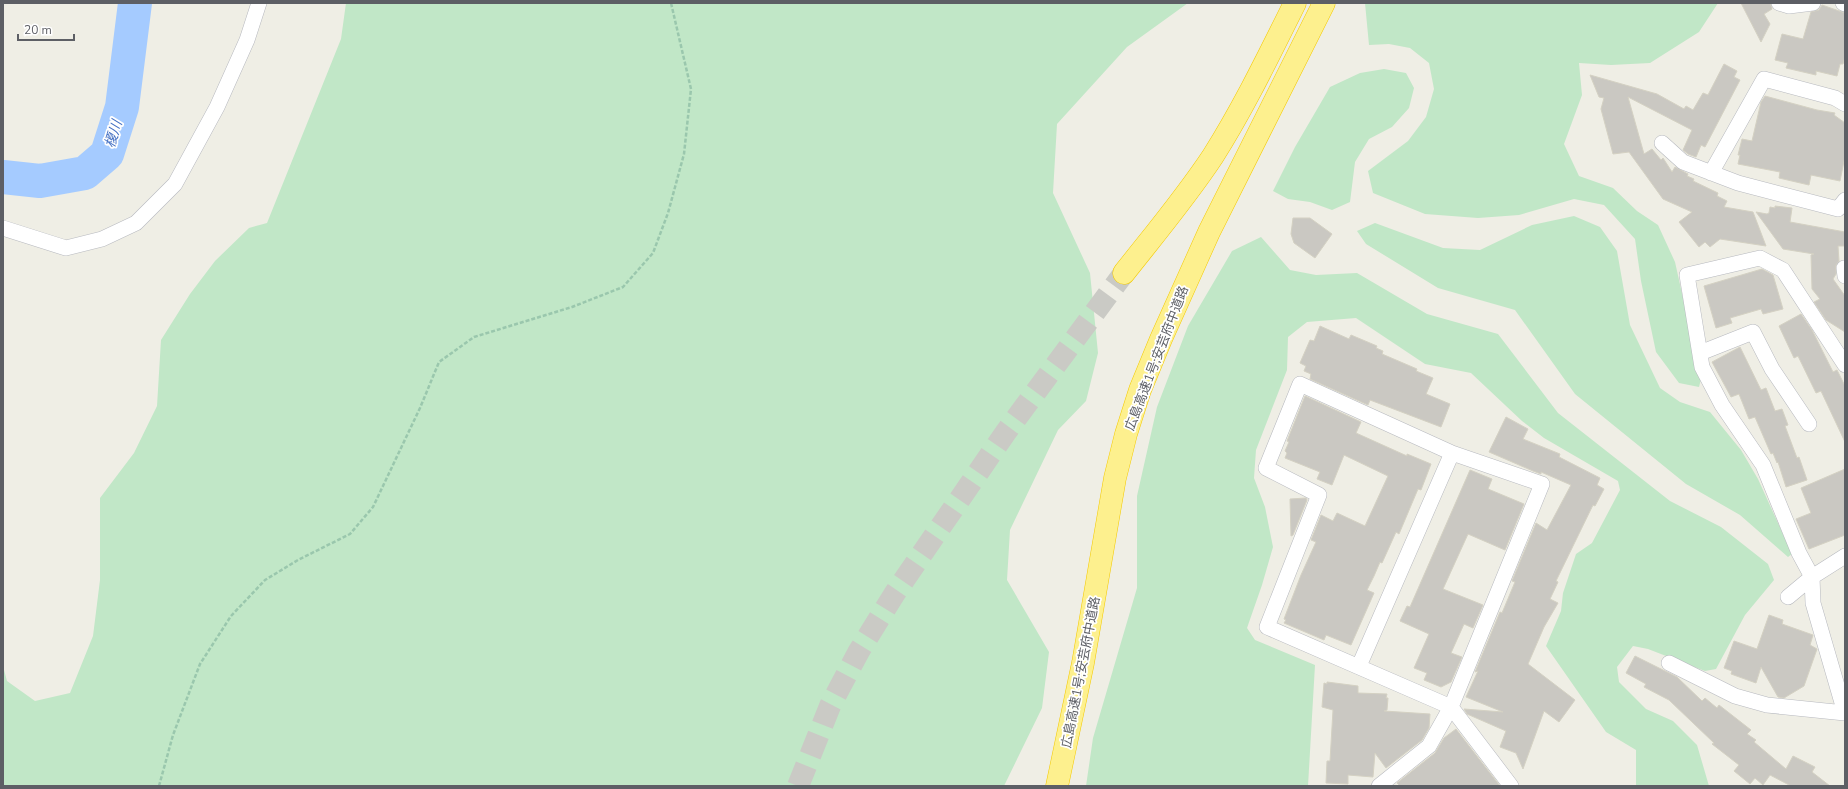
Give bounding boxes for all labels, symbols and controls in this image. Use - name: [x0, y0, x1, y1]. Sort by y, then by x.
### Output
- scale bar: [18, 16, 74, 42]
- text: 20 m: [24, 22, 52, 38]
- water label: 榎川: [100, 116, 127, 150]
- street label: 広島高速1号;安芸府中道路: [1121, 283, 1193, 433]
- street label: 広島高速1号;安芸府中道路: [1057, 595, 1104, 749]

